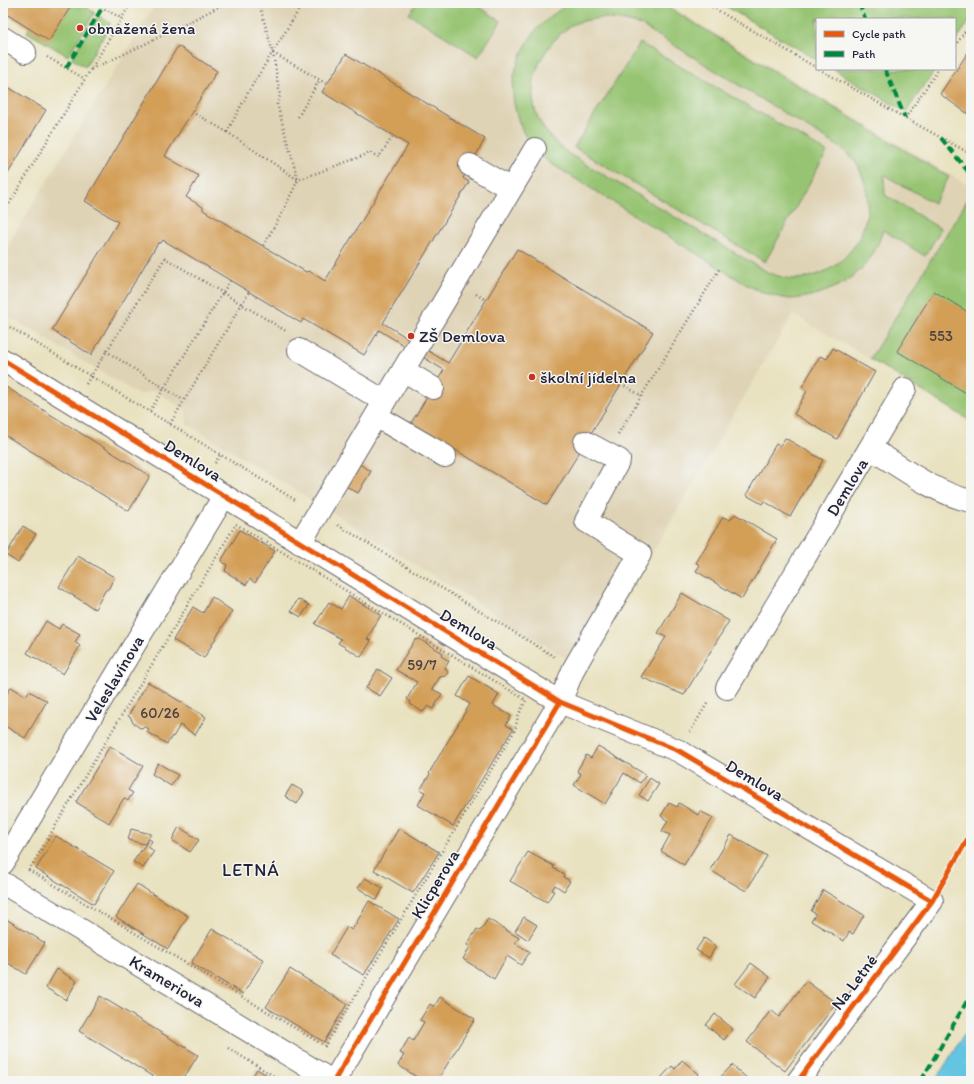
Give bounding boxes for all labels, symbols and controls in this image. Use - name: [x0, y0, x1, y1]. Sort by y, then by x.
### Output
- place label: obnažená žena: [88, 18, 195, 38]
- legend: [816, 18, 956, 70]
- marker: obnažená žena: [75, 23, 85, 33]
- text: Cycle path: [852, 27, 906, 41]
- text: Path: [852, 47, 875, 61]
- place label: ZŠ Demlova: [419, 326, 506, 346]
- house number: 553: [929, 327, 953, 345]
- marker: ZŠ Demlova: [406, 331, 416, 341]
- place label: školní jídelna: [540, 367, 636, 387]
- marker: školní jídelna: [527, 372, 537, 382]
- street label: Demlova: [161, 435, 225, 485]
- street label: Demlova: [822, 454, 872, 519]
- street label: Demlova: [437, 604, 502, 654]
- street label: Veleslavínova: [80, 632, 148, 726]
- house number: 59/7: [407, 656, 437, 674]
- house number: 60/26: [140, 704, 180, 722]
- street label: Demlova: [723, 755, 788, 805]
- street label: Klicperova: [407, 846, 463, 922]
- district label: LETNÁ: [222, 859, 280, 881]
- street label: Na Letné: [827, 950, 881, 1014]
- street label: Krameriova: [126, 951, 208, 1011]

